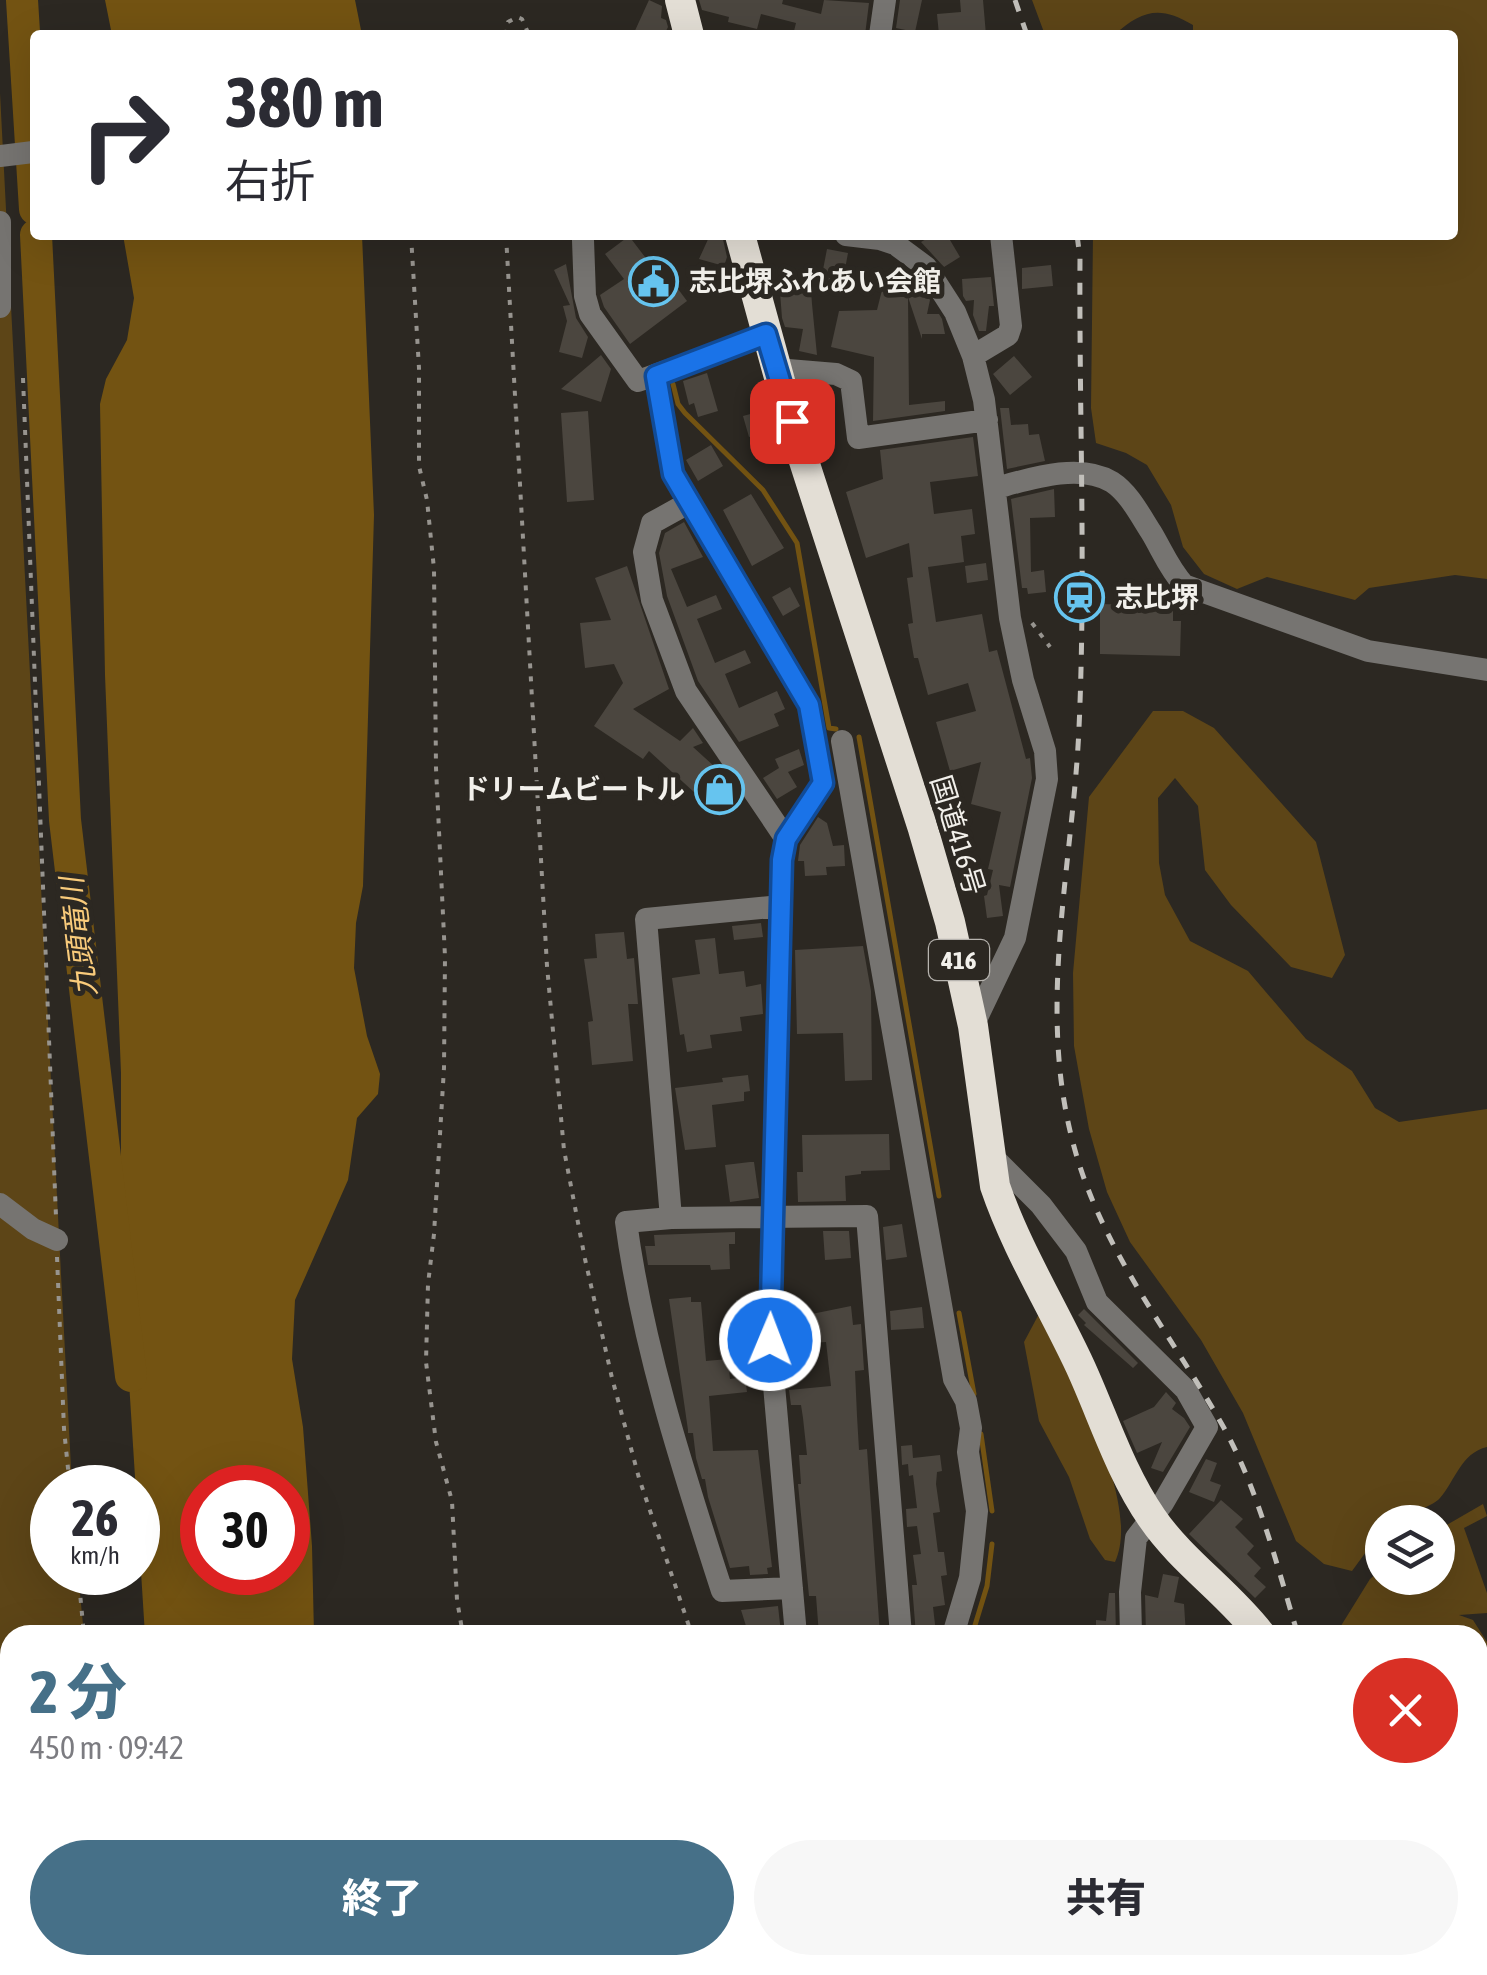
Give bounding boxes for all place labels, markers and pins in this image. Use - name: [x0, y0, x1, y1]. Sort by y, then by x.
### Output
- public building icon: 志比堺ふれあい会館: [628, 255, 680, 307]
- place label: 志比堺ふれあい会館: [689, 265, 941, 297]
- pin: [750, 379, 835, 464]
- station icon: 志比堺: [1054, 571, 1106, 623]
- place label: 志比堺: [1115, 581, 1199, 613]
- shop icon: ドリームビートル: [694, 763, 746, 815]
- place label: ドリームビートル: [462, 773, 685, 805]

